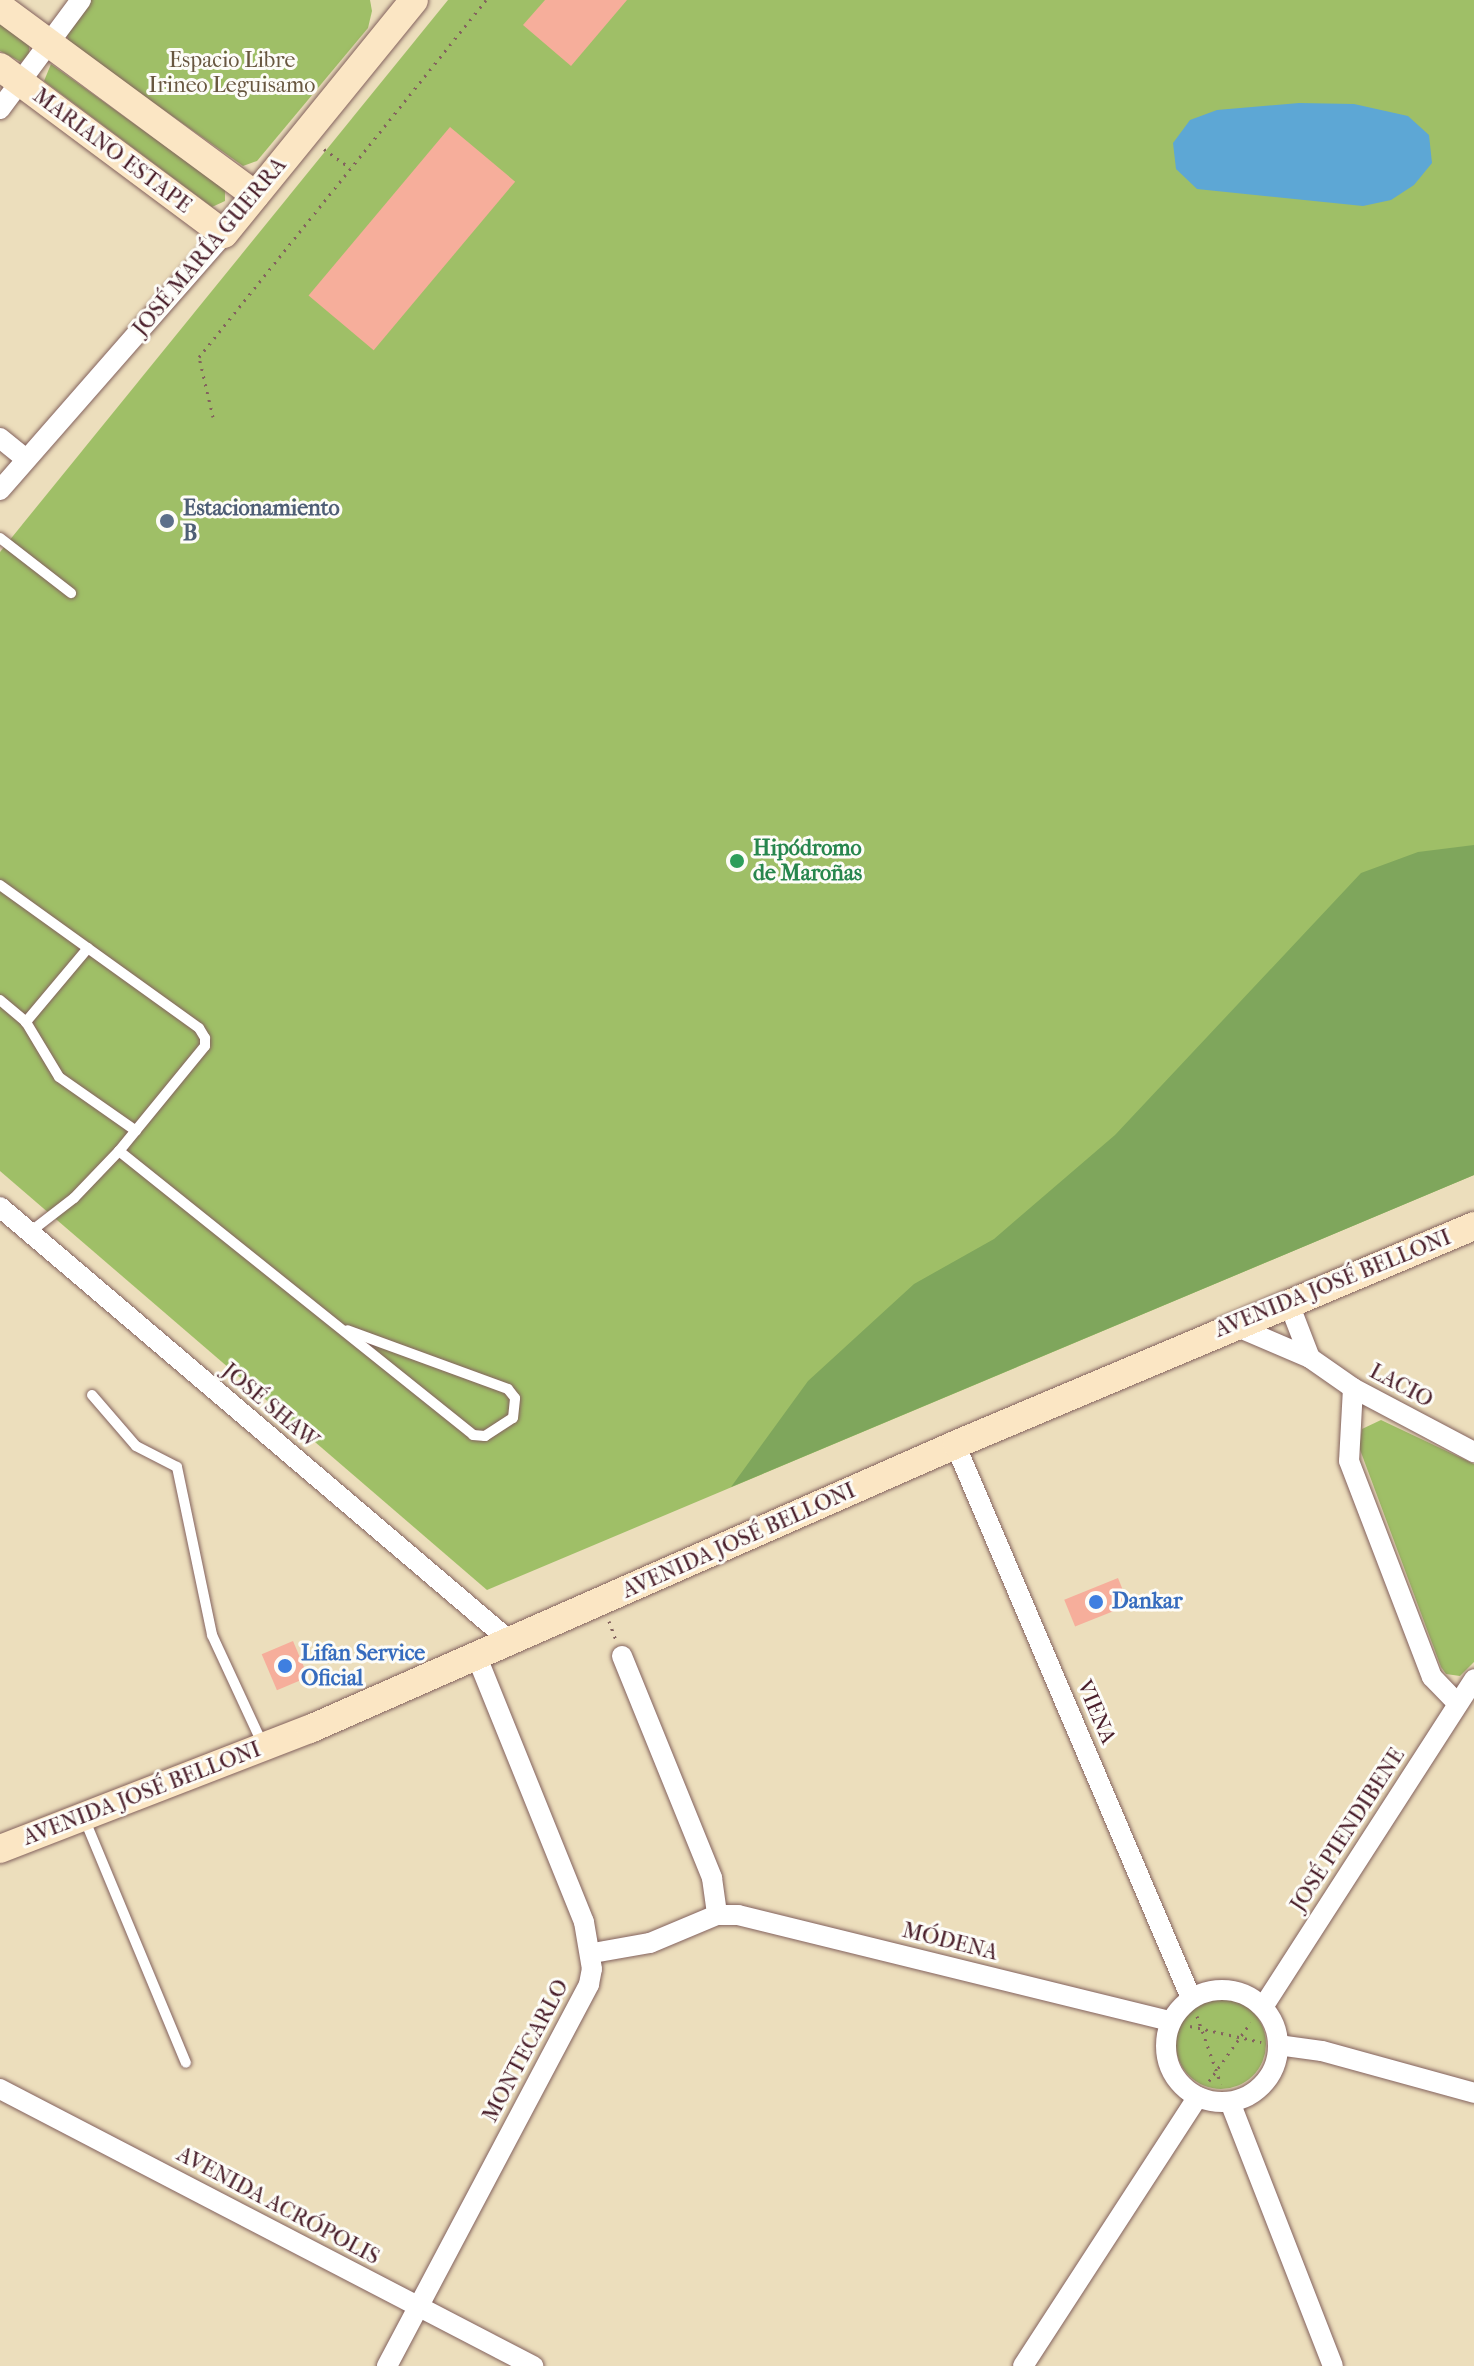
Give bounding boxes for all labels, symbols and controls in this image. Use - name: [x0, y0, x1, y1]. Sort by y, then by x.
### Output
- park label: Espacio Libre Irineo Leguisamo: [149, 47, 315, 98]
- street label: MARIANO ESTAPE: [28, 83, 196, 219]
- street label: JOSÉ MARÍA GUERRA: [128, 152, 292, 342]
- place label: Estacionamiento B: [183, 495, 340, 546]
- marker: Estacionamiento B: [158, 512, 176, 530]
- place label: Hipódromo de Maroñas: [753, 835, 862, 886]
- marker: Hipódromo de Maroñas: [728, 852, 746, 870]
- street label: AVENIDA JOSÉ BELLONI: [1211, 1224, 1455, 1344]
- street label: JOSÉ SHAW: [216, 1358, 324, 1454]
- street label: LACIO: [1365, 1358, 1437, 1414]
- street label: AVENIDA JOSÉ BELLONI: [618, 1478, 860, 1604]
- place label: Dankar: [1112, 1589, 1183, 1615]
- marker: Dankar: [1087, 1593, 1105, 1611]
- place label: Lifan Service Oficial: [301, 1640, 425, 1692]
- marker: Lifan Service Oficial: [276, 1657, 294, 1675]
- street label: VIENA: [1071, 1676, 1121, 1748]
- street label: AVENIDA JOSÉ BELLONI: [19, 1736, 265, 1852]
- street label: JOSÉ PIENDIBENE: [1285, 1743, 1411, 1917]
- street label: MÓDENA: [900, 1917, 1000, 1967]
- street label: MONTECARLO: [477, 1975, 575, 2127]
- street label: AVENIDA ACRÓPOLIS: [172, 2141, 384, 2271]

